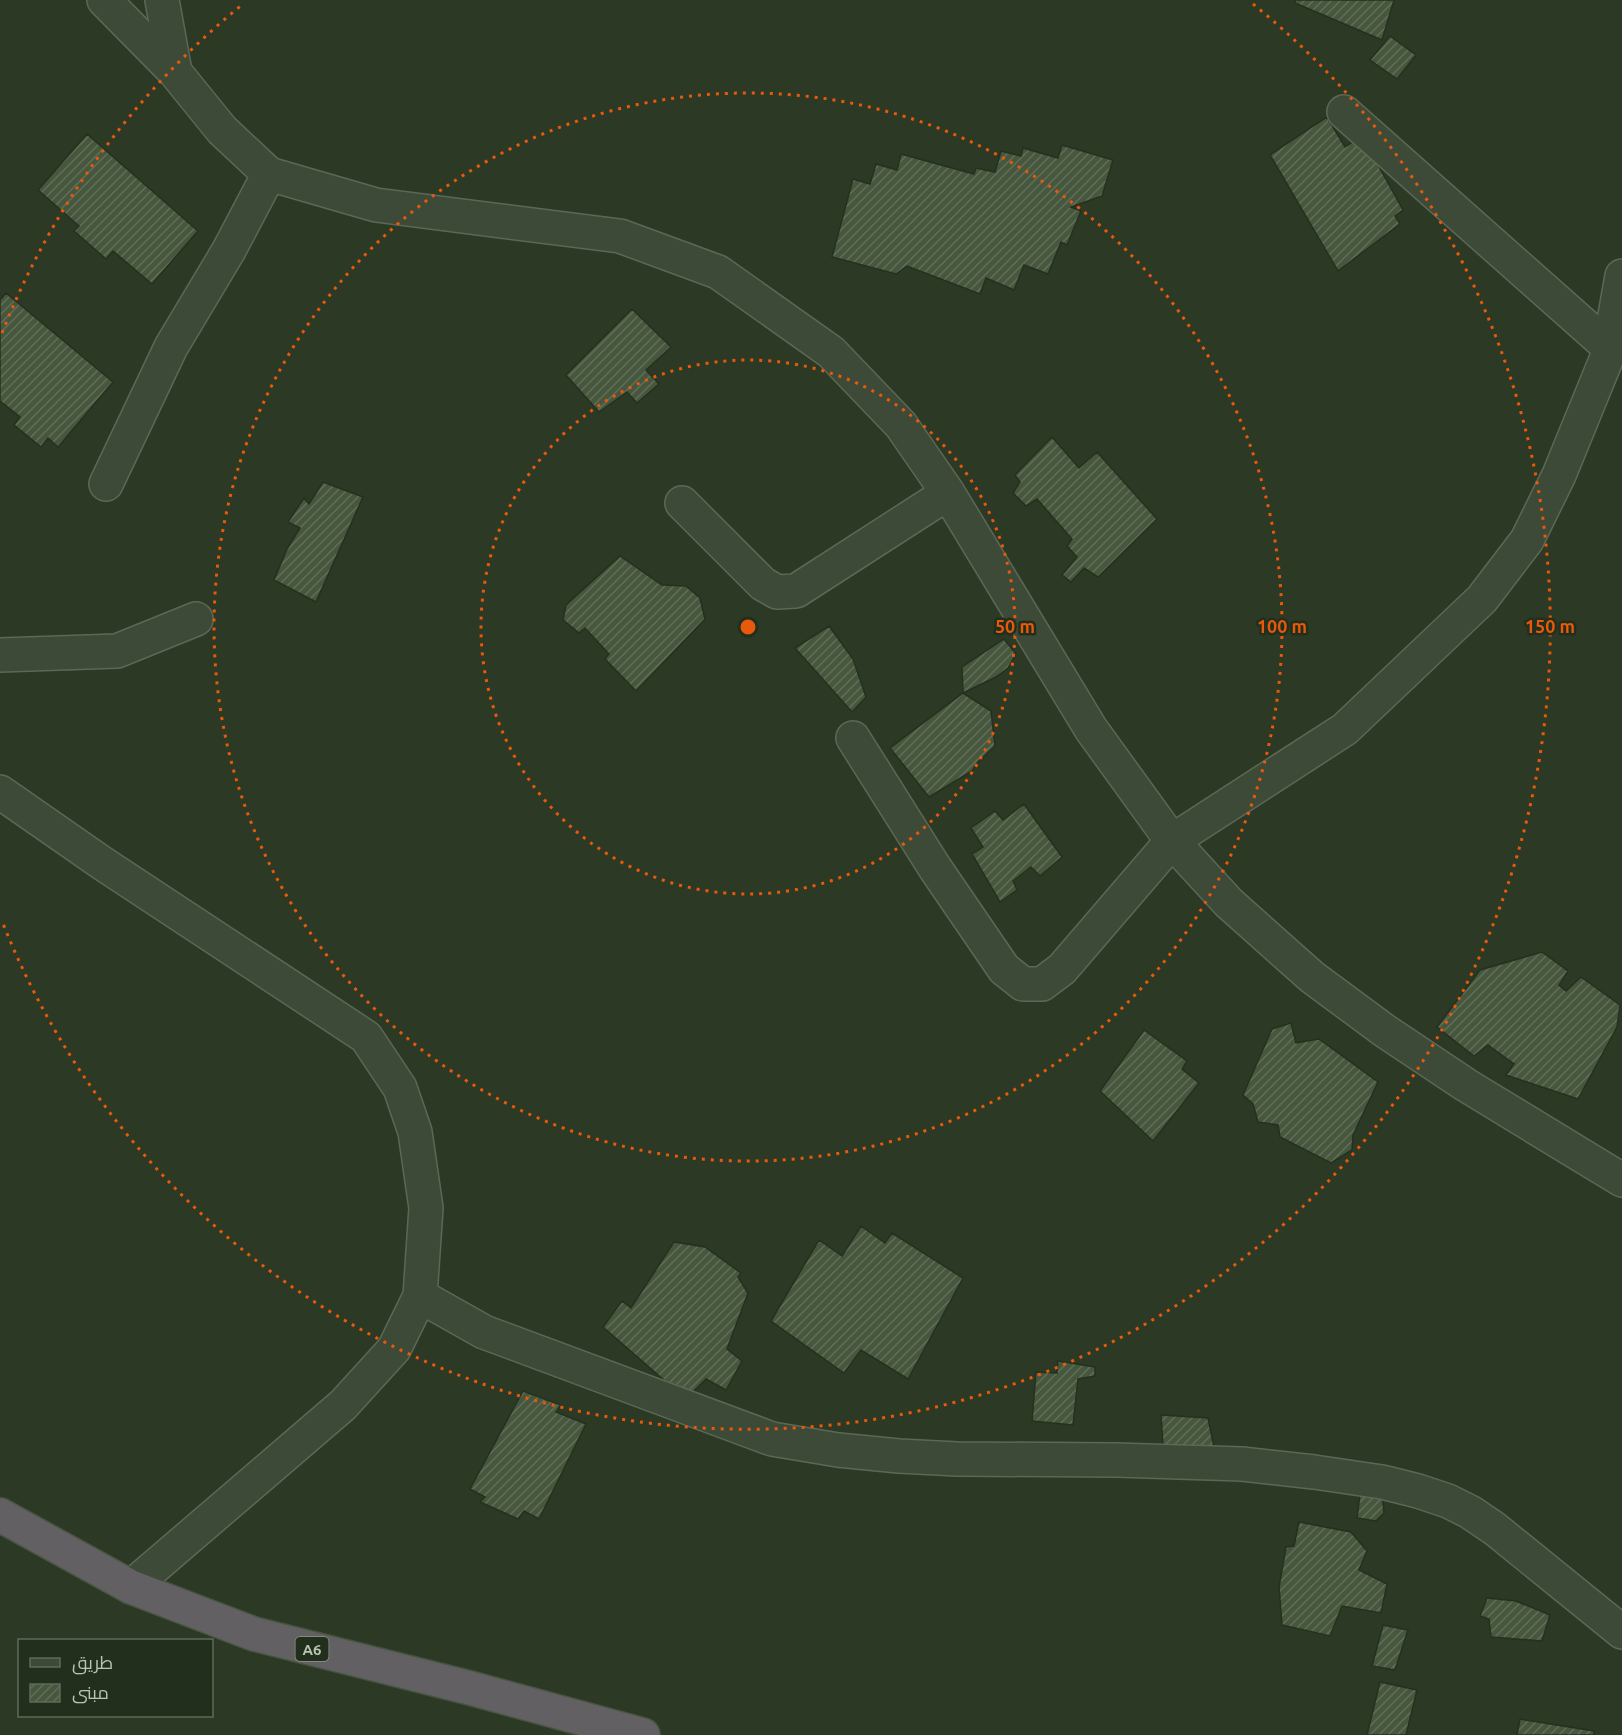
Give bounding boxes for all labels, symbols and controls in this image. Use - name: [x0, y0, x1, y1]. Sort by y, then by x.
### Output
- text: 50 m: [995, 616, 1035, 636]
- text: 100 m: [1257, 616, 1307, 636]
- text: 150 m: [1525, 616, 1575, 636]
- centre of rings: [738, 617, 758, 637]
- road number: A6: [296, 1637, 328, 1661]
- legend: [18, 1639, 213, 1717]
- text: طريق: [72, 1652, 113, 1675]
- text: مبنى: [72, 1682, 109, 1704]

